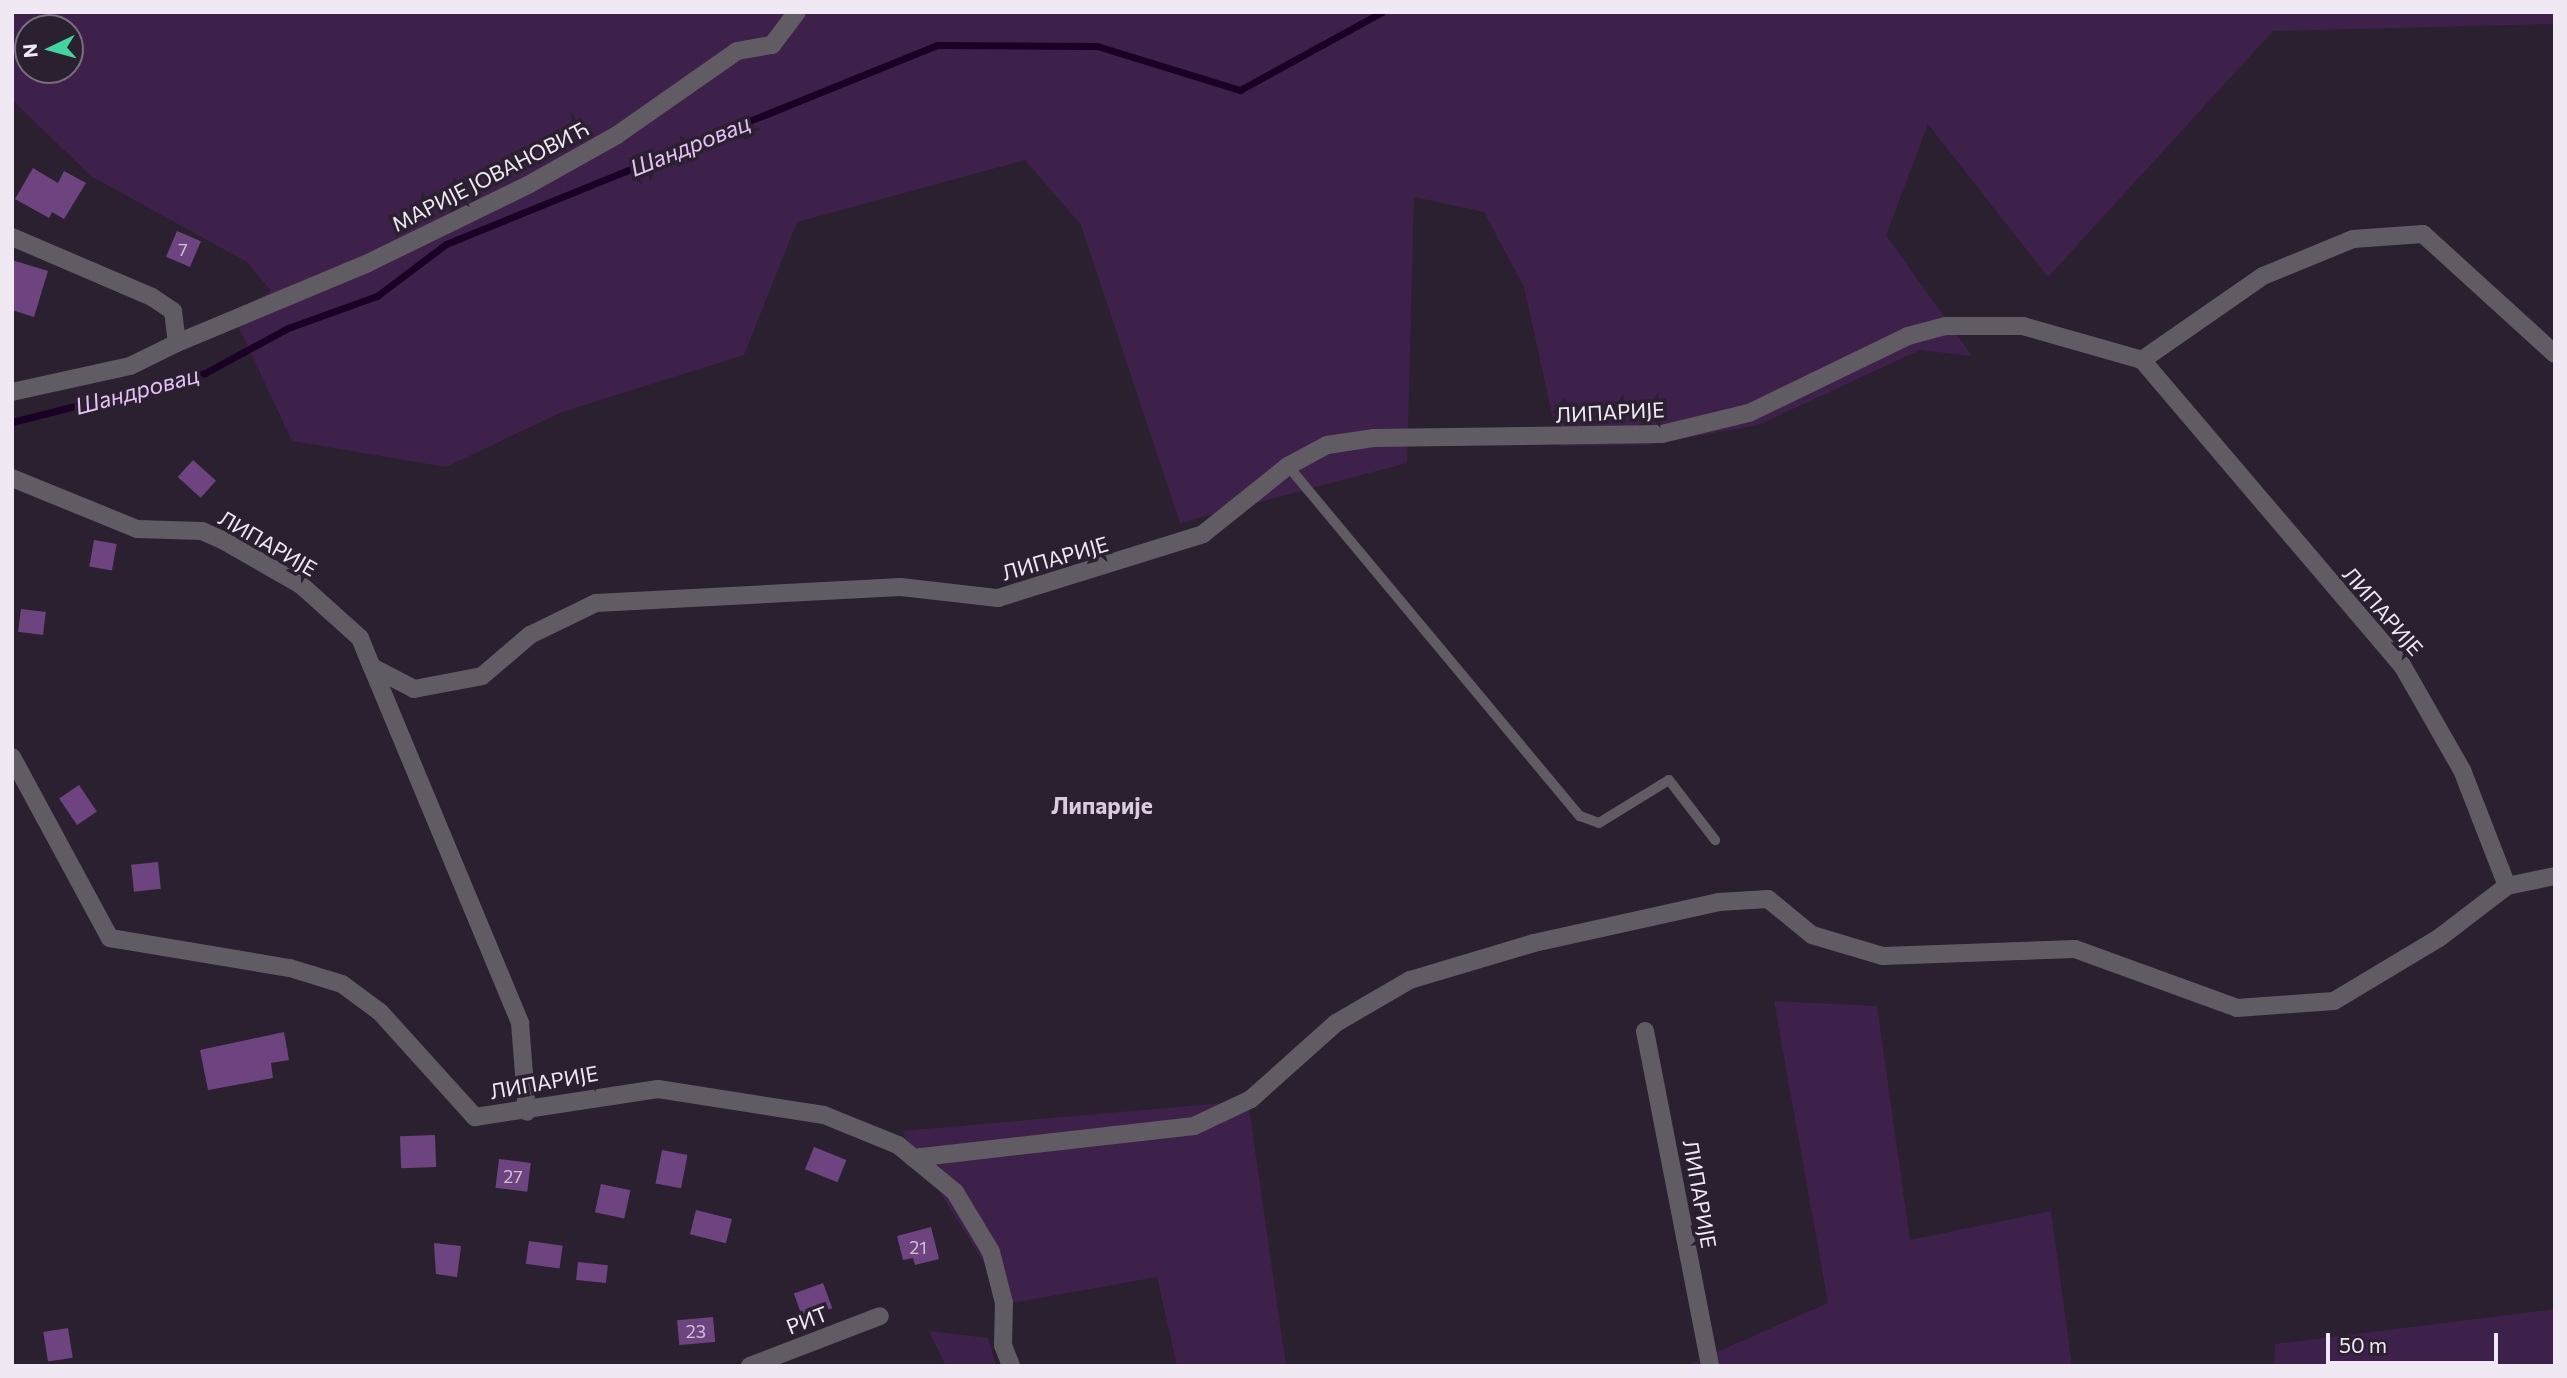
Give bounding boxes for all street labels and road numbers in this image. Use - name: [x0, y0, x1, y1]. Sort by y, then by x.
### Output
- street label: МАРИЈЕ ЈОВАНОВИЋ: [387, 115, 593, 237]
- street label: ЛИПАРИЈЕ: [1555, 397, 1665, 427]
- street label: ЛИПАРИЈЕ: [214, 505, 322, 581]
- street label: ЛИПАРИЈЕ: [999, 531, 1111, 585]
- street label: ЛИПАРИЈЕ: [2338, 561, 2428, 661]
- street label: ЛИПАРИЈЕ: [488, 1060, 600, 1104]
- street label: ЛИПАРИЈЕ: [1678, 1138, 1722, 1250]
- street label: РИТ: [783, 1301, 831, 1339]

